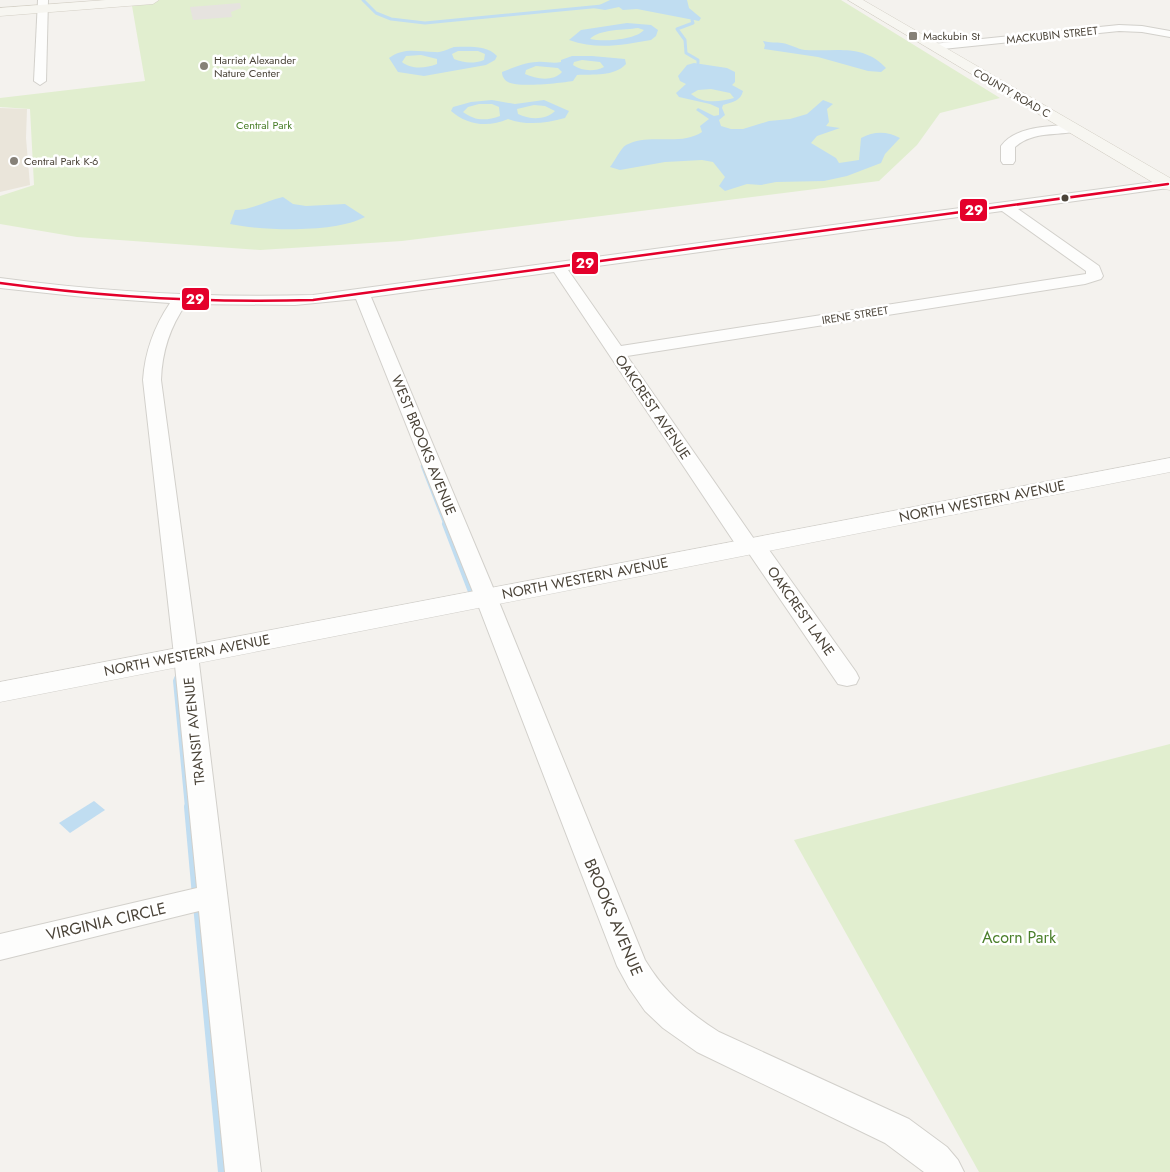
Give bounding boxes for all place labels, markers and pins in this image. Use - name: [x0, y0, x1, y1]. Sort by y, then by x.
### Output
- place label: Mackubin St: [923, 28, 980, 44]
- marker: Mackubin St: [907, 30, 919, 42]
- place label: Harriet Alexander Nature Center: [214, 52, 296, 81]
- marker: Harriet Alexander Nature Center: [198, 60, 210, 72]
- place label: Central Park K-6: [24, 153, 98, 169]
- marker: Central Park K-6: [8, 155, 20, 167]
- unlabelled marker: [1060, 193, 1070, 203]

